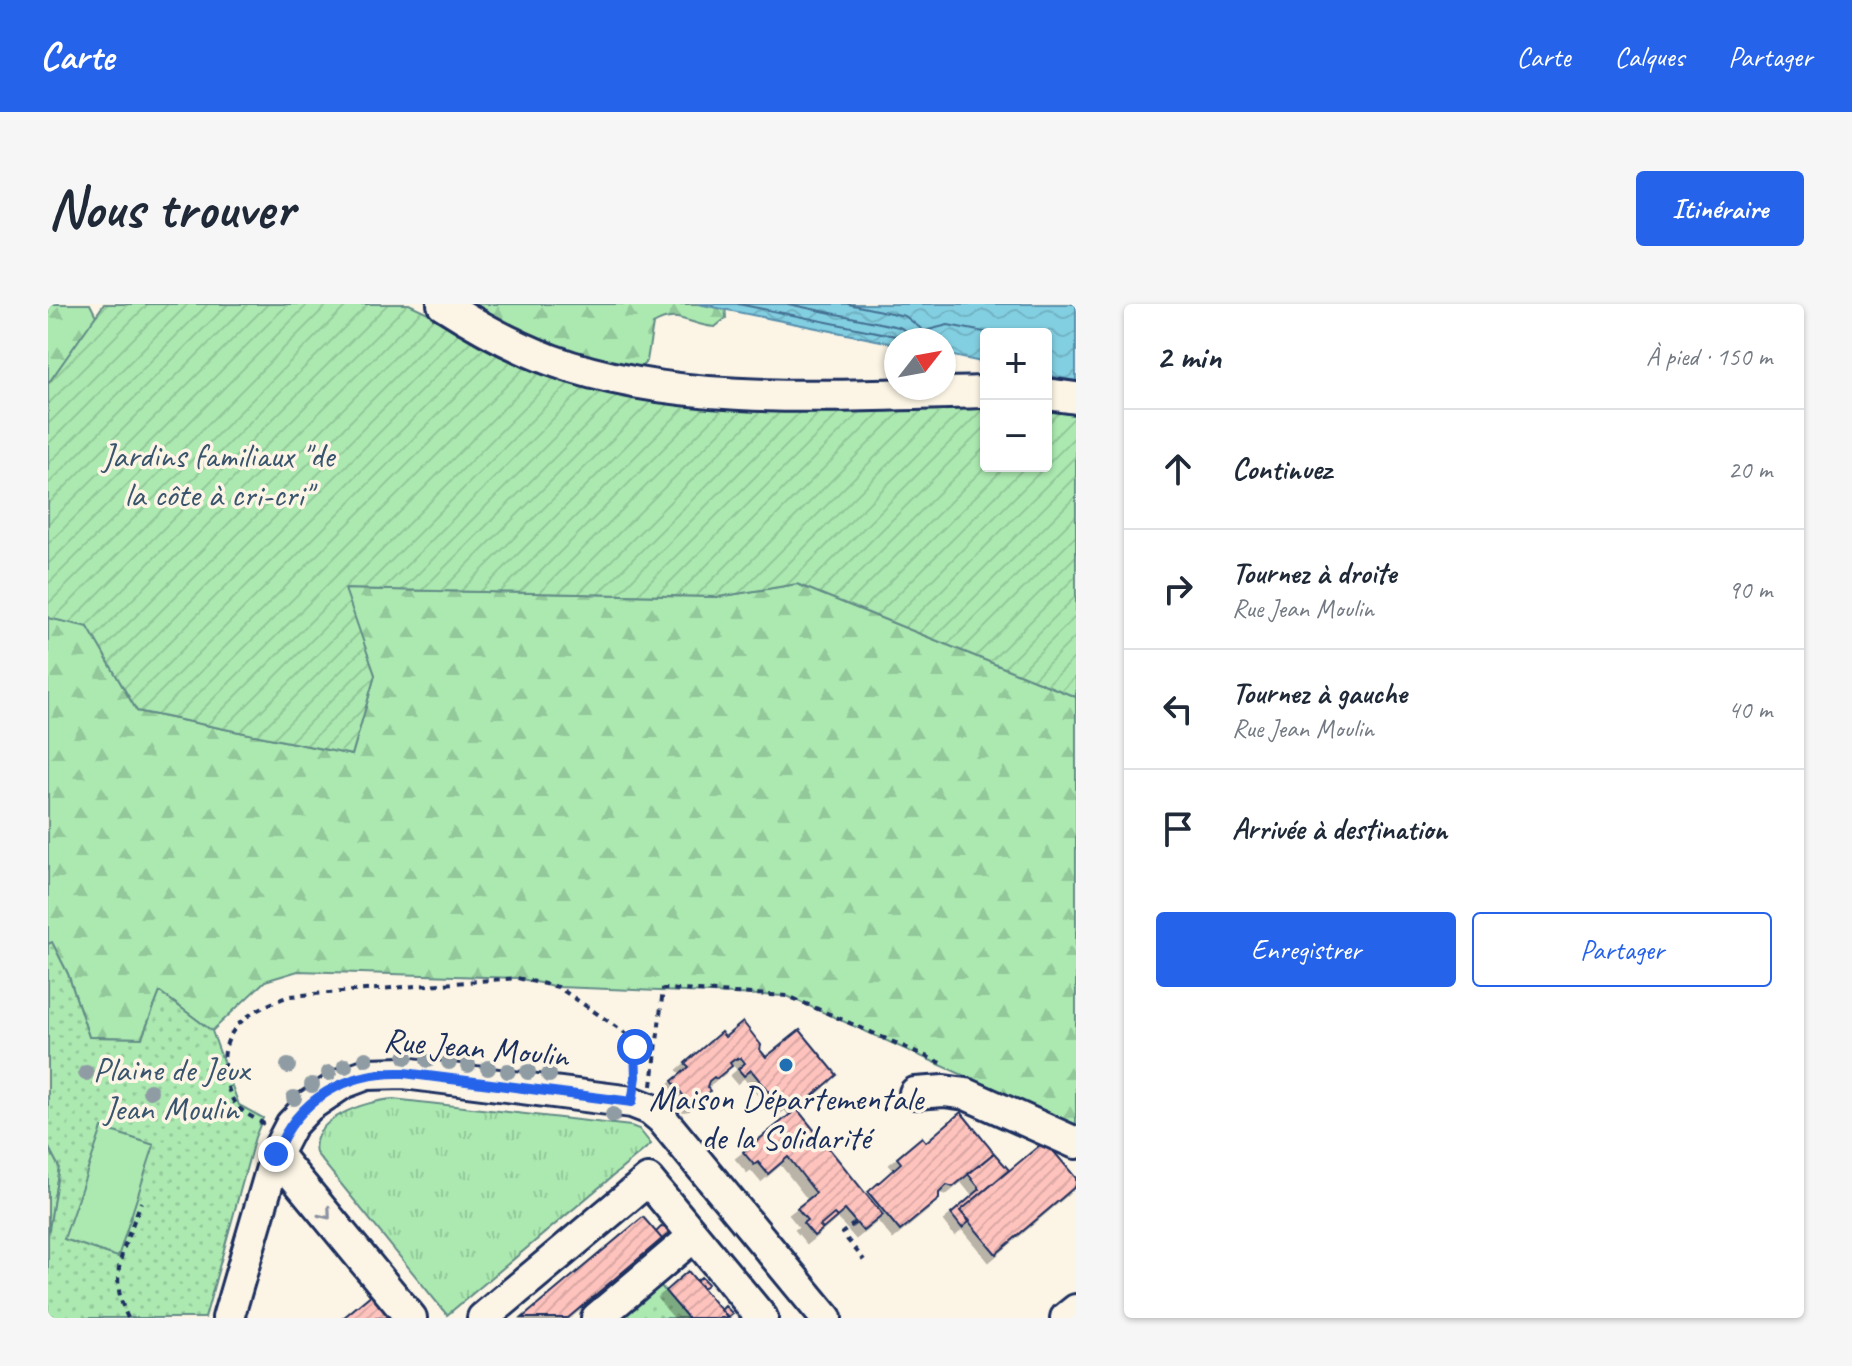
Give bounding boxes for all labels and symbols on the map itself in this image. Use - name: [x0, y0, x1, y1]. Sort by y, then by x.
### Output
- north arrow: [884, 328, 956, 400]
- park label: Jardins familiaux "de la côte à cri-cri": [100, 434, 337, 516]
- street label: Rue Jean Moulin: [382, 1018, 572, 1077]
- route start: [617, 1029, 653, 1065]
- park label: Plaine de Jeux Jean Moulin: [93, 1048, 251, 1130]
- marker: Maison Départementale de la Solidarité: [777, 1056, 795, 1074]
- place label: Maison Départementale de la Solidarité: [649, 1077, 925, 1159]
- route end: [258, 1136, 294, 1172]
- one-way arrow: [316, 1205, 331, 1220]

